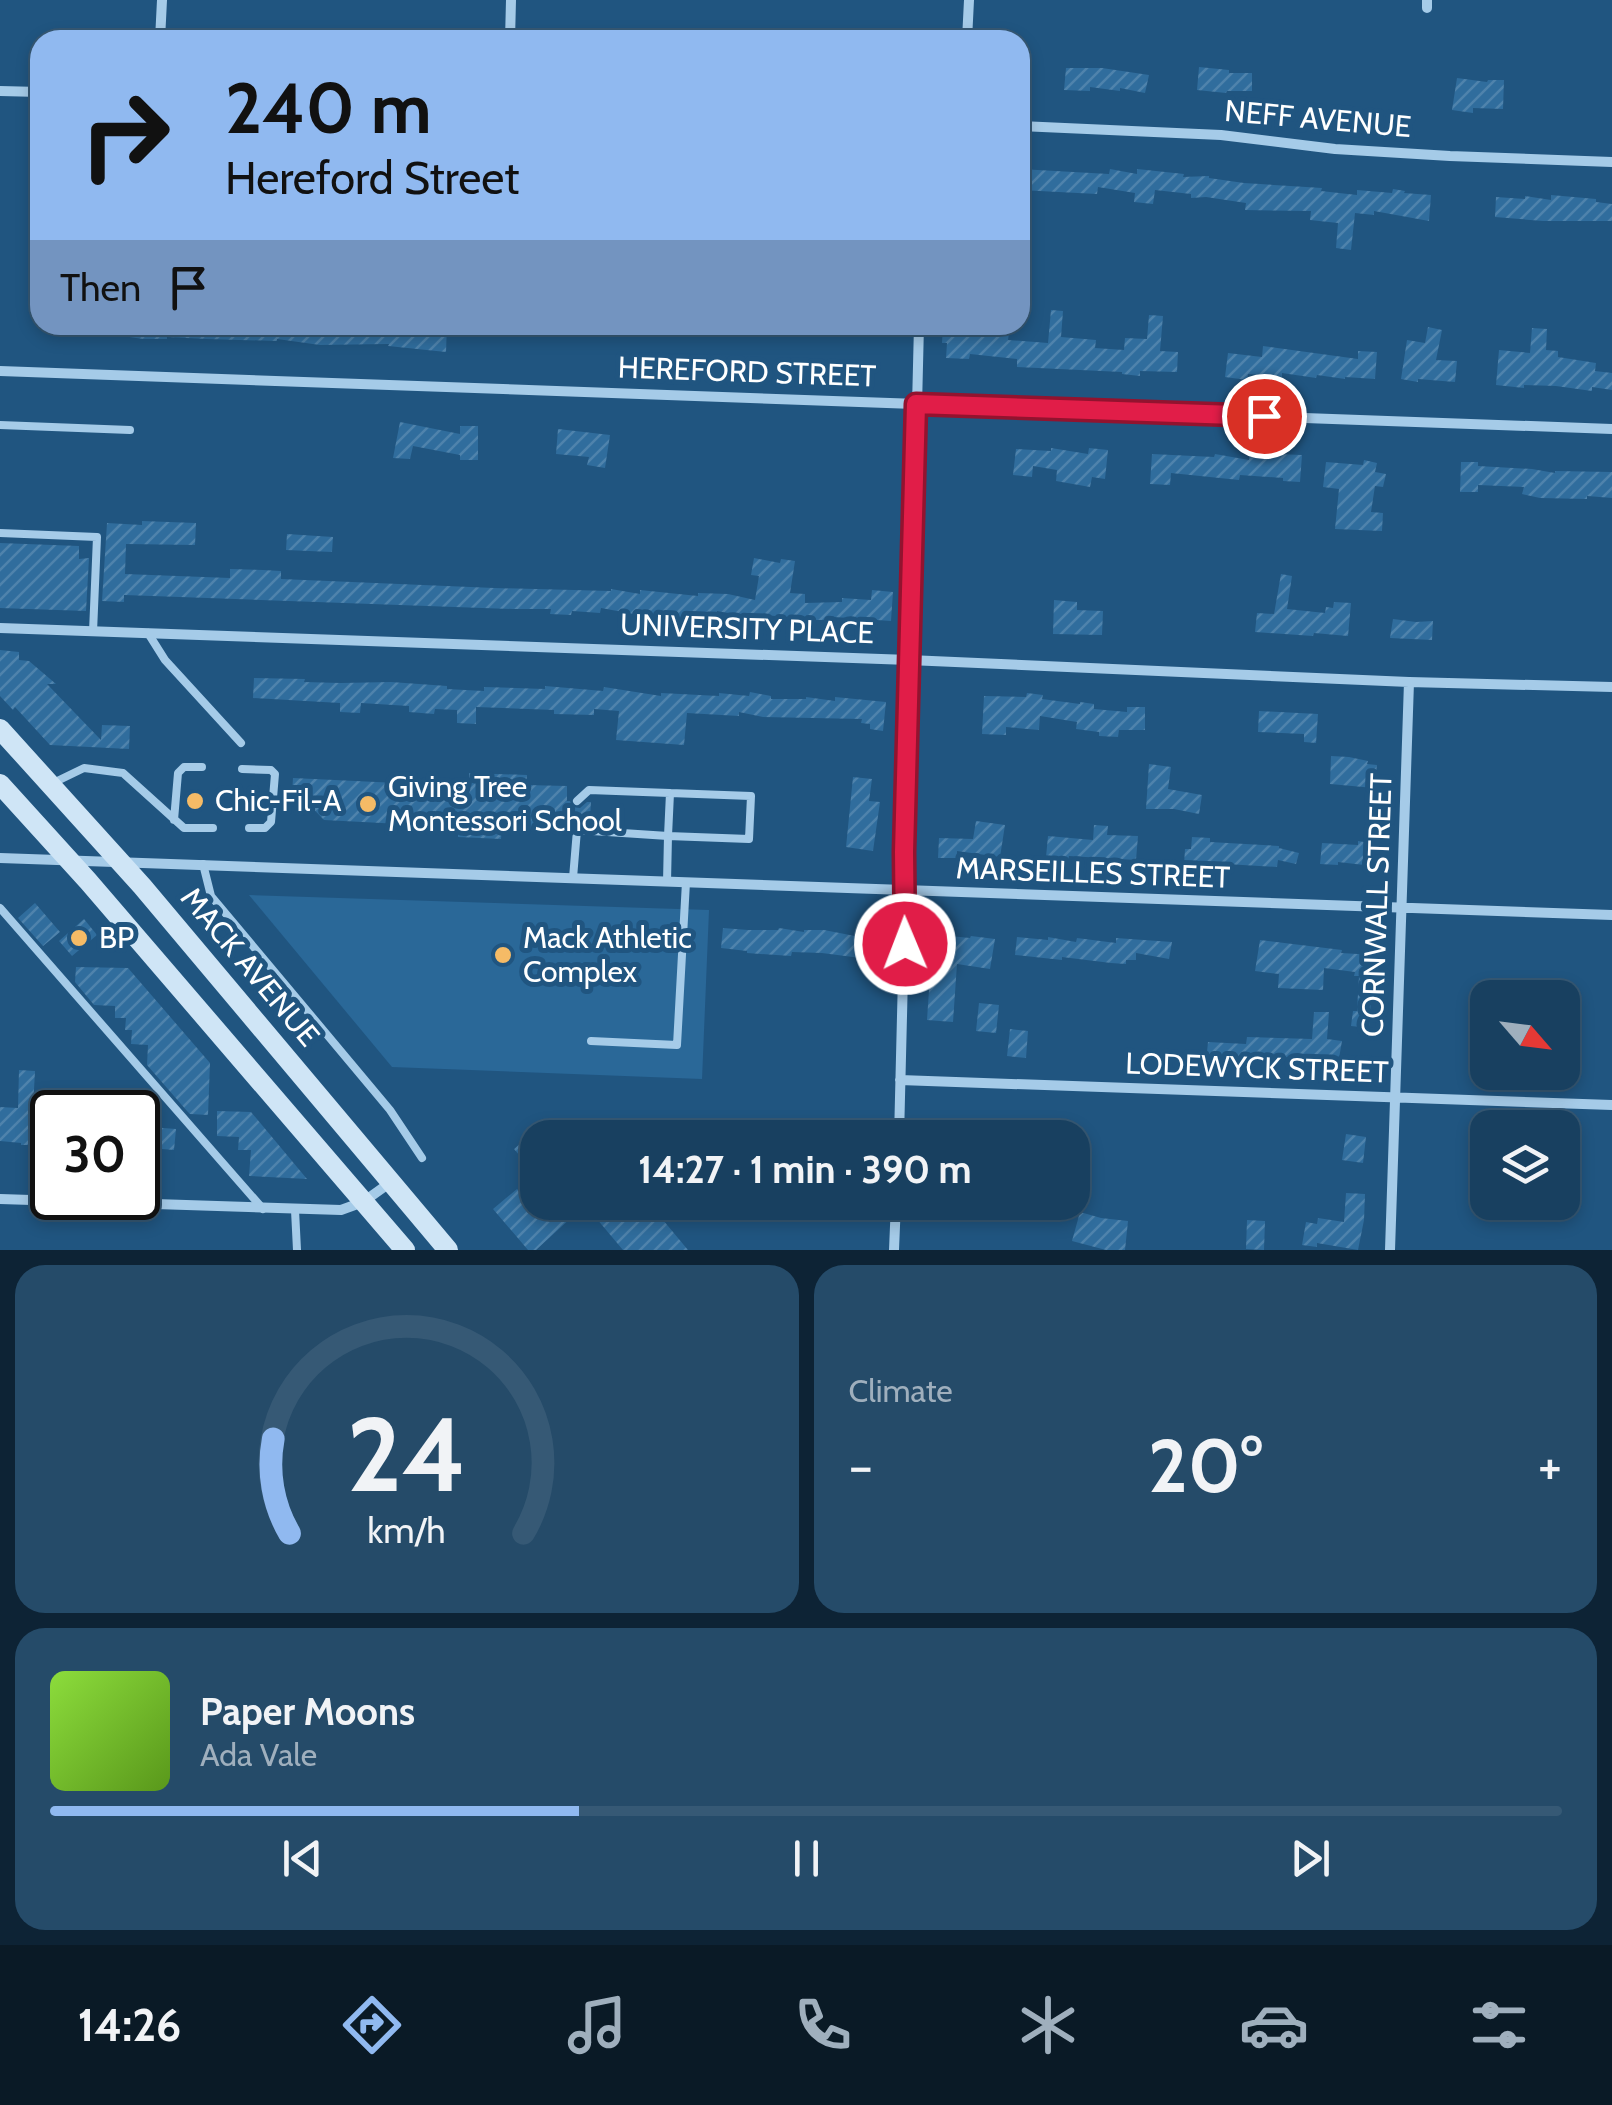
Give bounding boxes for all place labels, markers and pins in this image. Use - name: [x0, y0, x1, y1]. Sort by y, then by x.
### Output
- pin: [1222, 374, 1307, 459]
- place label: Giving Tree Montessori School: [388, 768, 622, 839]
- place label: Chic-Fil-A: [215, 782, 342, 819]
- marker: Chic-Fil-A: [184, 790, 206, 812]
- marker: Giving Tree Montessori School: [357, 793, 379, 815]
- place label: BP: [99, 919, 134, 956]
- place label: Mack Athletic Complex: [523, 919, 692, 990]
- marker: BP: [68, 927, 90, 949]
- marker: Mack Athletic Complex: [492, 944, 514, 966]

